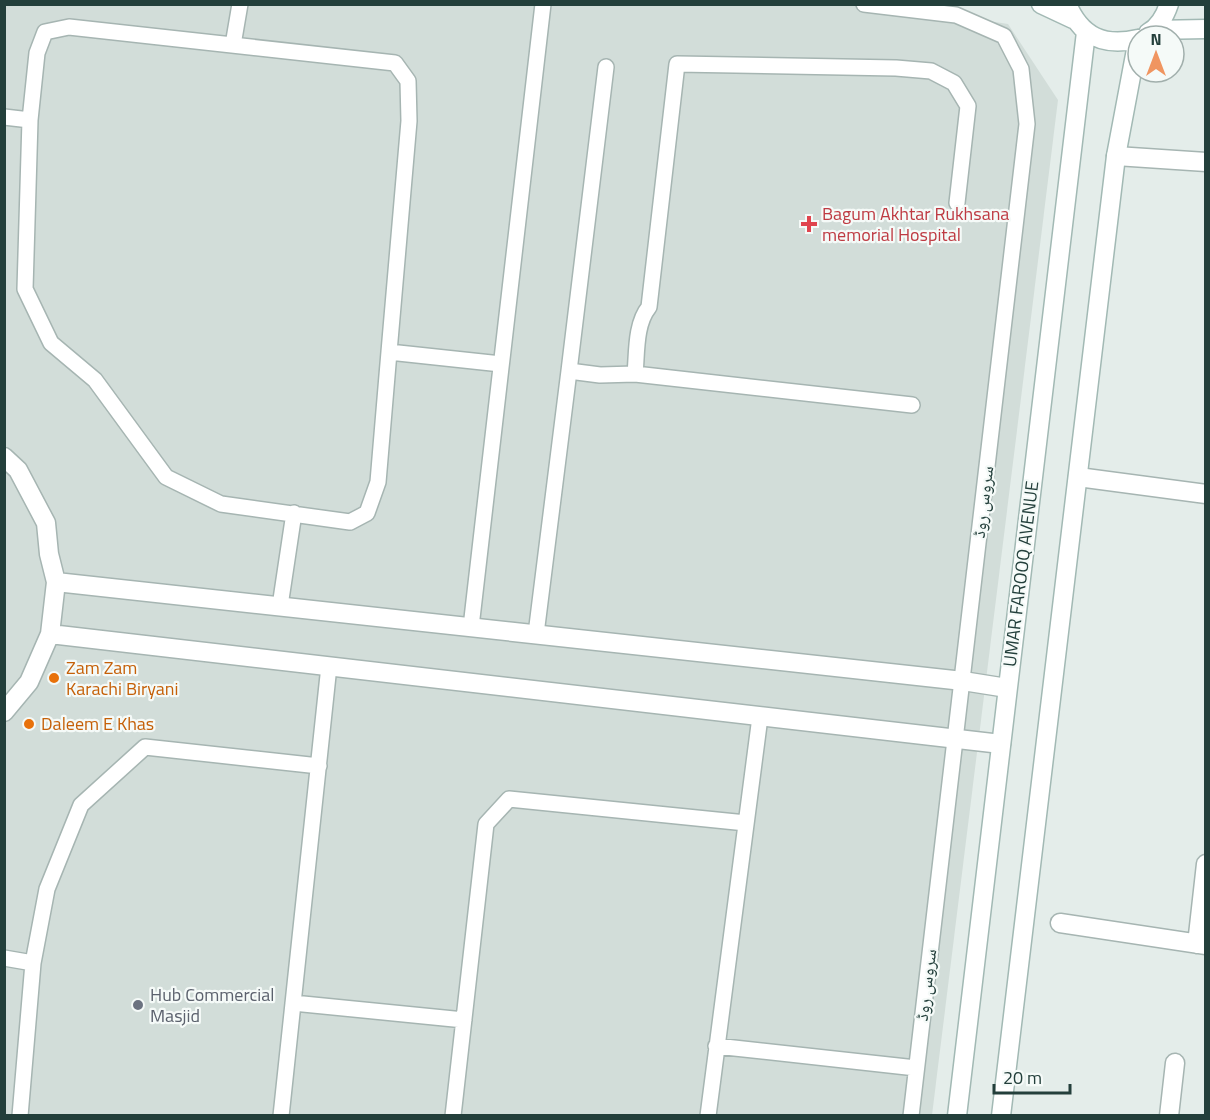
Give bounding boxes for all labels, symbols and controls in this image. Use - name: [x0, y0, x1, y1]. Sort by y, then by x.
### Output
- north arrow: [1126, 24, 1186, 84]
- text: N: [1150, 27, 1162, 51]
- place label: Bagum Akhtar Rukhsana memorial Hospital: [822, 200, 1009, 248]
- marker: Bagum Akhtar Rukhsana memorial Hospital: [800, 215, 818, 233]
- street label: سروس روڈ: [965, 464, 1000, 540]
- street label: UMAR FAROOQ AVENUE: [996, 479, 1045, 668]
- place label: Zam Zam Karachi Biryani: [66, 654, 178, 702]
- marker: Zam Zam Karachi Biryani: [47, 671, 61, 685]
- place label: Daleem E Khas: [41, 710, 154, 737]
- marker: Daleem E Khas: [22, 717, 36, 731]
- street label: سروس روڈ: [908, 947, 943, 1023]
- place label: Hub Commercial Masjid: [150, 981, 274, 1029]
- marker: Hub Commercial Masjid: [131, 998, 145, 1012]
- scale bar: [994, 1057, 1070, 1095]
- text: 20 m: [1003, 1064, 1042, 1091]

